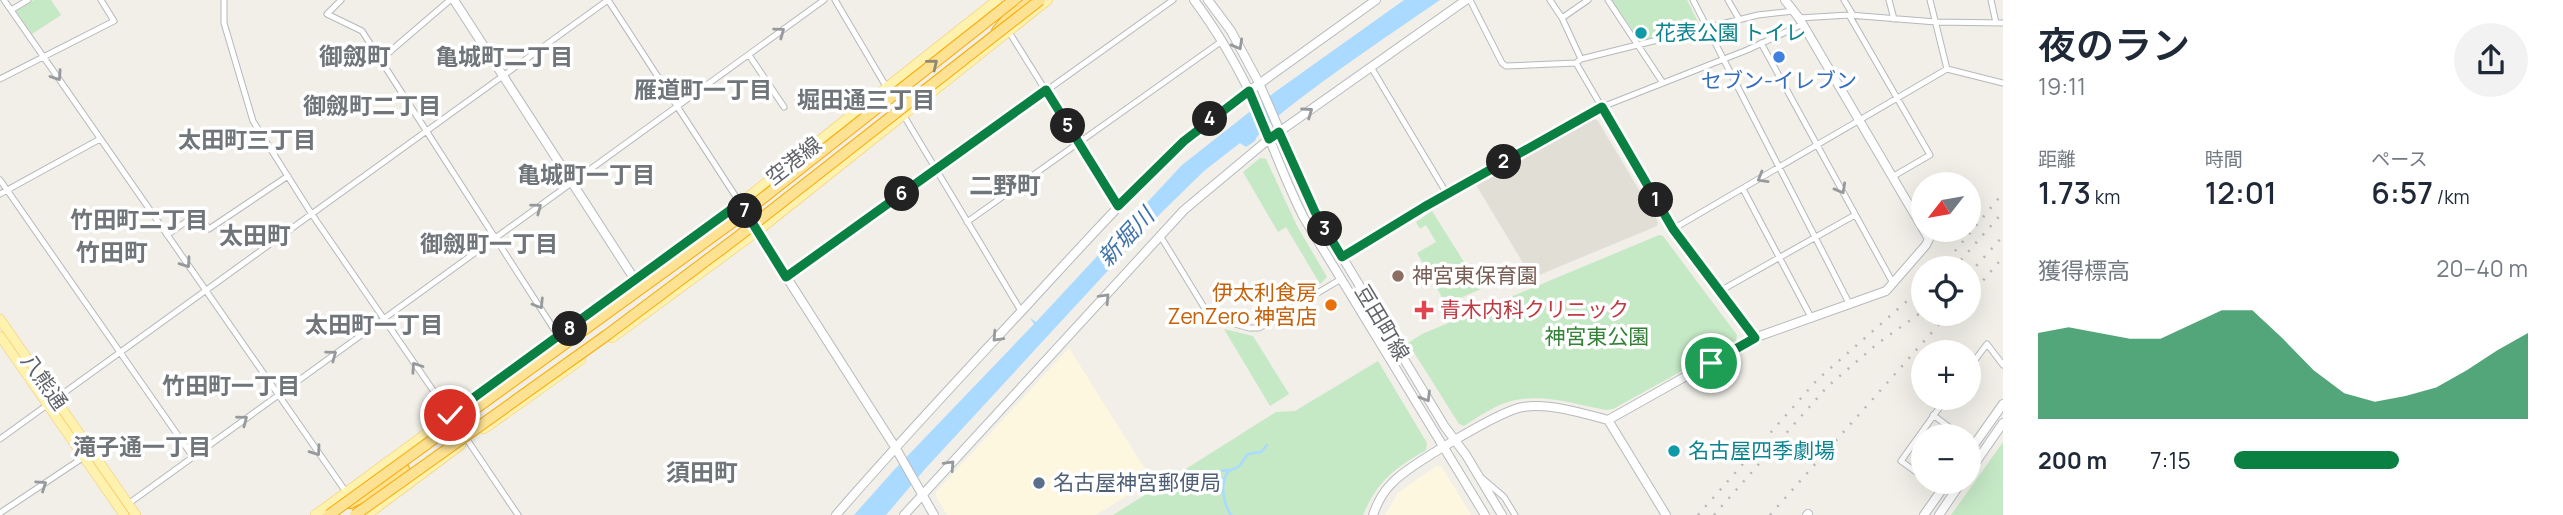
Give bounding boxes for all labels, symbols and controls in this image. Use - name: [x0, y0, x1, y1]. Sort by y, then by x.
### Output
- place label: 花表公園 トイレ: [1655, 18, 1806, 46]
- text: 夜のラン: [2038, 18, 2190, 70]
- button: share: [2454, 23, 2528, 97]
- marker: 花表公園 トイレ: [1633, 25, 1649, 41]
- one-way arrow: [772, 27, 785, 40]
- one-way arrow: [1230, 38, 1243, 51]
- district label: 御劔町: [319, 39, 391, 72]
- district label: 亀城町二丁目: [435, 40, 573, 72]
- marker: セブン-イレブン: [1771, 49, 1787, 65]
- one-way arrow: [925, 60, 938, 72]
- place label: セブン-イレブン: [1701, 66, 1857, 94]
- one-way arrow: [49, 69, 62, 82]
- text: 19:11: [2038, 70, 2086, 102]
- district label: 雁道町一丁目: [634, 73, 772, 105]
- district label: 堀田通三丁目: [797, 83, 935, 115]
- district label: 御劔町二丁目: [303, 89, 441, 121]
- pin: 4: [1192, 102, 1228, 136]
- text: 4: [1204, 105, 1215, 131]
- pin: 5: [1050, 108, 1086, 144]
- one-way arrow: [1300, 108, 1313, 120]
- text: 5: [1062, 112, 1073, 138]
- district label: 太田町三丁目: [178, 123, 316, 155]
- street label: 空港線: [760, 130, 827, 191]
- pin: 2: [1486, 144, 1522, 180]
- text: 距離: [2038, 146, 2076, 172]
- text: 時間: [2205, 146, 2243, 172]
- text: ペース: [2371, 146, 2427, 172]
- text: 2: [1498, 148, 1509, 174]
- district label: 亀城町一丁目: [517, 158, 655, 190]
- district label: 二野町: [969, 168, 1041, 201]
- one-way arrow: [1756, 170, 1769, 183]
- north arrow: [1911, 172, 1981, 242]
- map controls: [1911, 172, 1981, 494]
- text: 1.73: [2038, 172, 2091, 213]
- text: 12:01: [2205, 172, 2277, 213]
- text: 6:57: [2371, 172, 2433, 213]
- pin: 6: [884, 176, 920, 212]
- text: 6: [896, 180, 907, 206]
- pin: 1: [1638, 182, 1674, 218]
- one-way arrow: [1833, 182, 1846, 194]
- text: km: [2091, 184, 2120, 210]
- text: /km: [2433, 184, 2470, 210]
- text: 1: [1651, 186, 1660, 212]
- pin: 7: [728, 194, 762, 228]
- text: 7: [739, 197, 750, 223]
- water label: 新堀川: [1090, 198, 1163, 272]
- district label: 竹田町二丁目: [70, 203, 208, 235]
- one-way arrow: [529, 204, 541, 216]
- pin: 3: [1308, 212, 1342, 246]
- text: 3: [1319, 215, 1330, 241]
- district label: 太田町: [219, 218, 291, 251]
- district label: 御劔町一丁目: [420, 227, 558, 259]
- district label: 竹田町: [76, 235, 148, 268]
- text: 20–40 m: [2436, 252, 2528, 284]
- text: 獲得標高: [2038, 254, 2130, 286]
- one-way arrow: [178, 256, 191, 268]
- button: locate: [1911, 256, 1981, 326]
- place label: 神宮東保育園: [1412, 261, 1538, 289]
- marker: 神宮東保育園: [1390, 268, 1406, 284]
- place label: 伊太利食房 ZenZero 神宮店: [1168, 278, 1317, 330]
- street label: 豆田町線: [1349, 279, 1416, 366]
- one-way arrow: [1096, 293, 1109, 306]
- place label: 青木内科クリニック: [1440, 295, 1629, 323]
- one-way arrow: [530, 296, 543, 309]
- marker: 伊太利食房 ZenZero 神宮店: [1323, 297, 1339, 313]
- marker: 青木内科クリニック: [1414, 300, 1434, 320]
- district label: 太田町一丁目: [305, 308, 443, 340]
- pin: 8: [552, 312, 588, 346]
- text: 8: [564, 315, 575, 341]
- park label: 神宮東公園: [1545, 322, 1650, 350]
- one-way arrow: [993, 329, 1005, 342]
- pin: [1681, 333, 1741, 393]
- button: +: [1911, 340, 1981, 410]
- icon: arrive: [1692, 344, 1730, 382]
- street label: 八熊通: [15, 348, 74, 415]
- one-way arrow: [324, 351, 337, 363]
- one-way arrow: [412, 362, 425, 375]
- district label: 竹田町一丁目: [162, 369, 300, 401]
- pin: [420, 385, 480, 445]
- one-way arrow: [1418, 389, 1431, 402]
- icon: check: [431, 396, 469, 434]
- one-way arrow: [235, 416, 248, 429]
- button: −: [1911, 424, 1981, 494]
- district label: 滝子通一丁目: [73, 430, 211, 462]
- place label: 名古屋四季劇場: [1688, 436, 1835, 464]
- one-way arrow: [308, 443, 320, 456]
- marker: 名古屋四季劇場: [1666, 443, 1682, 459]
- text: 200 m: [2038, 444, 2107, 476]
- text: 7:15: [2150, 444, 2191, 476]
- district label: 須田町: [666, 455, 738, 488]
- one-way arrow: [941, 460, 954, 473]
- place label: 名古屋神宮郵便局: [1053, 468, 1221, 496]
- marker: 名古屋神宮郵便局: [1031, 475, 1047, 491]
- one-way arrow: [34, 481, 47, 493]

